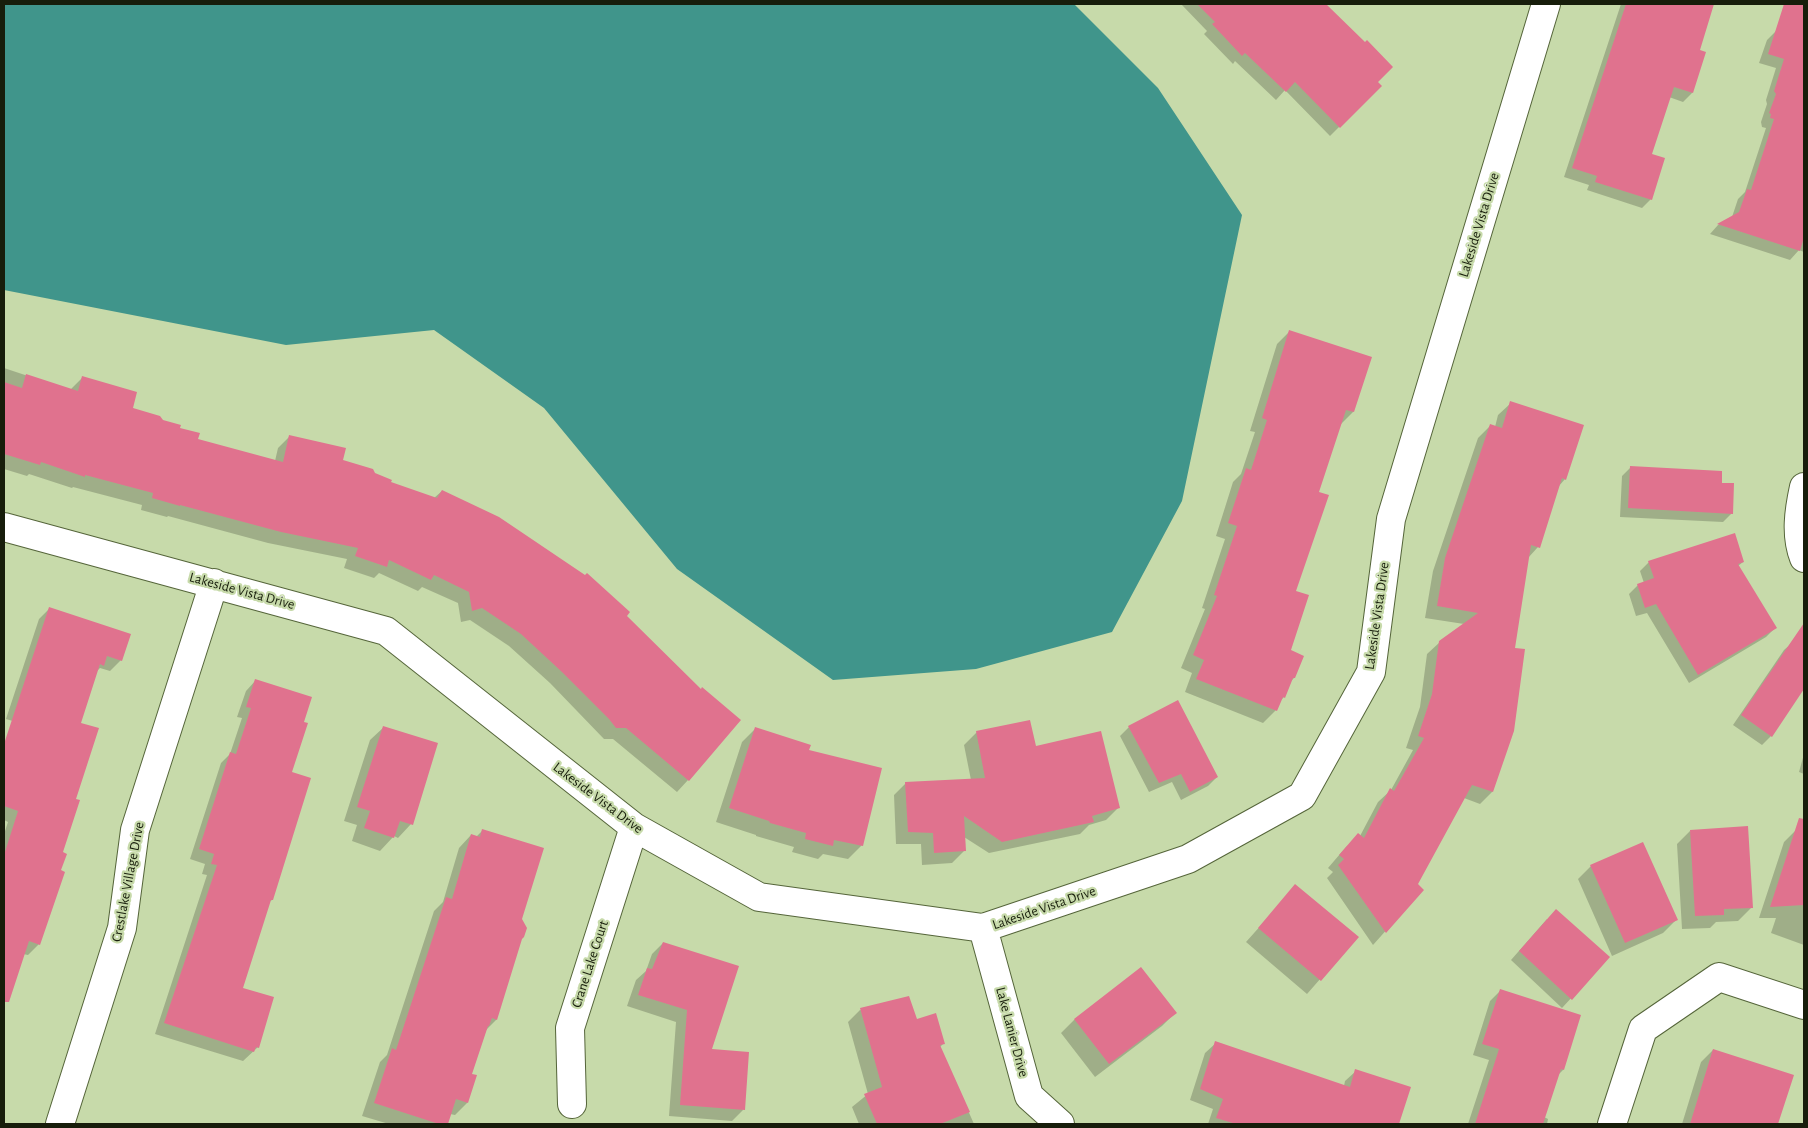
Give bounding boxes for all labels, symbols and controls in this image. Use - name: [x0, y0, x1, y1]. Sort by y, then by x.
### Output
- street label: Lakeside Vista Drive: [1455, 171, 1503, 279]
- street label: Lakeside Vista Drive: [1361, 561, 1393, 671]
- street label: Lakeside Vista Drive: [188, 569, 296, 613]
- street label: Lakeside Vista Drive: [550, 759, 646, 837]
- street label: Crestlake Village Drive: [108, 821, 148, 943]
- street label: Lakeside Vista Drive: [990, 882, 1098, 934]
- street label: Crane Lake Court: [568, 918, 612, 1010]
- street label: Lake Lanier Drive: [992, 985, 1032, 1079]

